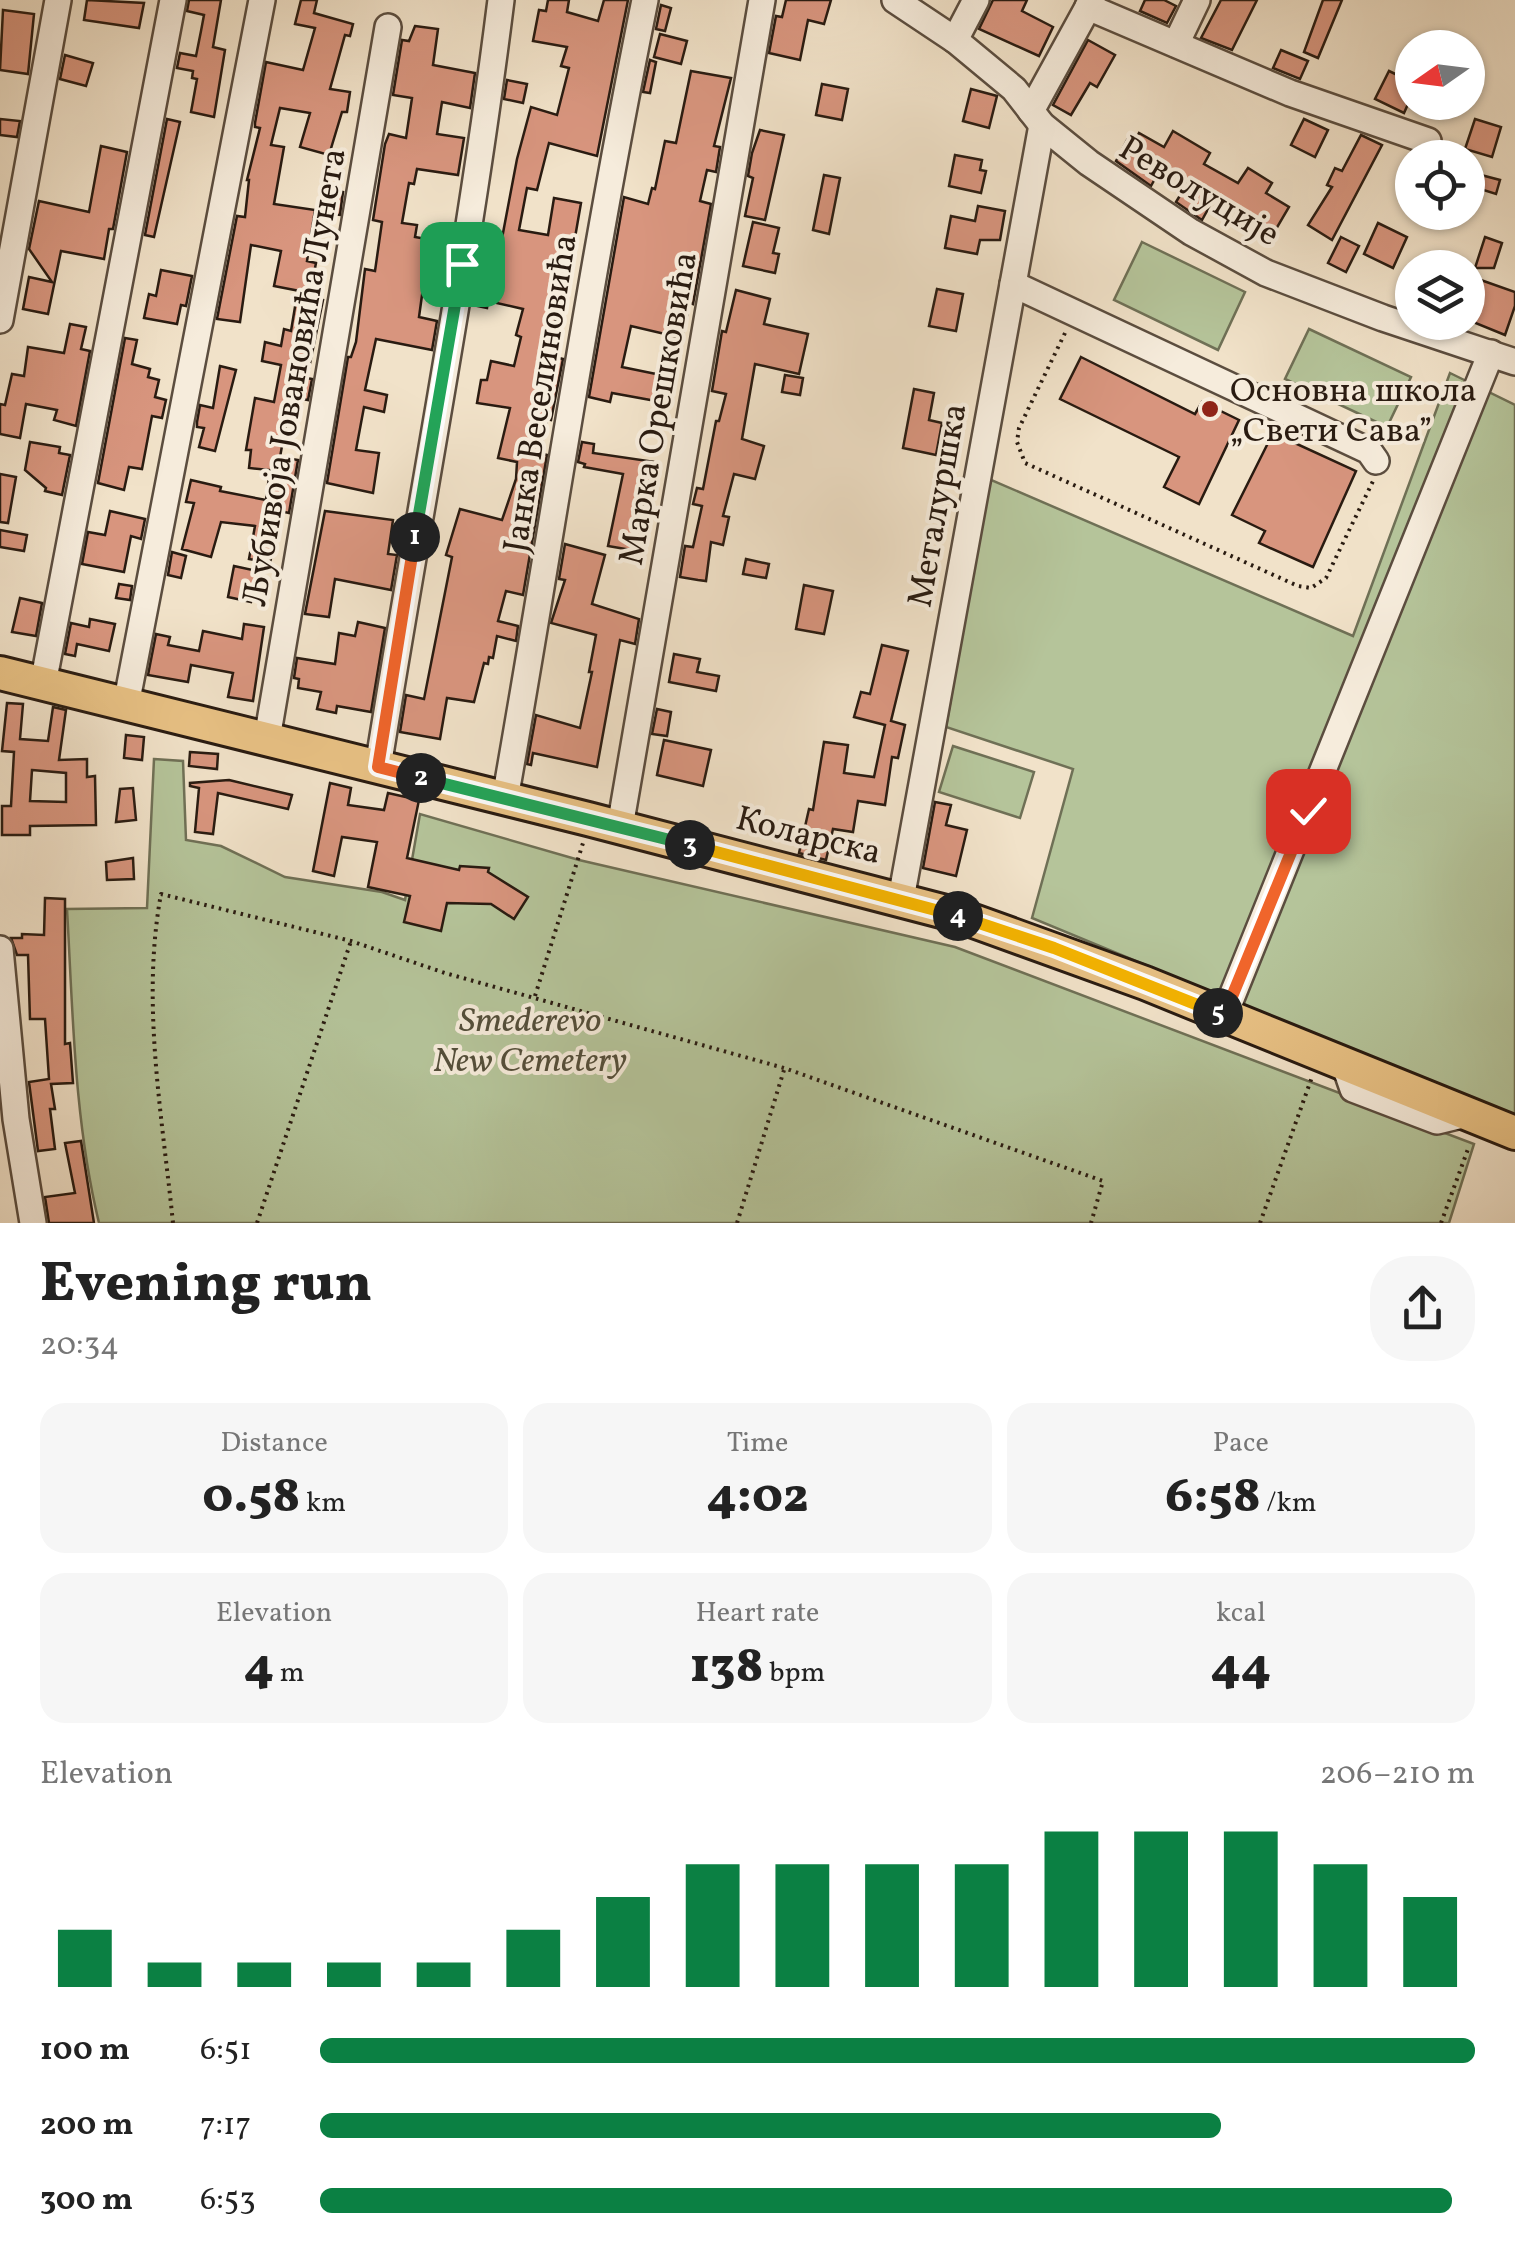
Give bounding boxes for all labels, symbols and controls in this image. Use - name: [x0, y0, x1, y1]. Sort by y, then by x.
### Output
- north arrow: [1395, 30, 1485, 120]
- map controls: [1395, 30, 1485, 340]
- street label: Револуције: [1109, 126, 1288, 259]
- button: locate: [1395, 140, 1485, 230]
- street label: Љубивоја Јовановића Лунета: [232, 145, 360, 610]
- pin: [420, 222, 505, 307]
- street label: Јанка Веселиновића: [493, 231, 591, 556]
- icon: arrive: [435, 237, 490, 292]
- street label: Марка Орешковића: [609, 248, 711, 569]
- button: layers: [1395, 250, 1485, 340]
- place label: Основна школа „Свети Сава”: [1230, 368, 1477, 456]
- marker: Основна школа „Свети Сава”: [1199, 398, 1221, 420]
- street label: Металуршка: [897, 400, 980, 611]
- pin: 1: [390, 512, 440, 562]
- text: 1: [409, 517, 421, 556]
- pin: 2: [396, 753, 446, 803]
- text: 2: [414, 758, 428, 797]
- pin: [1266, 769, 1351, 854]
- icon: check: [1281, 784, 1336, 839]
- street label: Коларска: [731, 796, 886, 878]
- pin: 3: [665, 820, 715, 870]
- text: 3: [683, 825, 697, 864]
- pin: 4: [933, 891, 983, 941]
- text: 4: [950, 896, 966, 935]
- pin: 5: [1193, 988, 1243, 1038]
- text: 5: [1211, 993, 1225, 1032]
- park label: Smederevo New Cemetery: [433, 998, 627, 1086]
- text: Evening run: [40, 1248, 372, 1324]
- button: share: [1370, 1256, 1475, 1361]
- text: 20:34: [40, 1324, 119, 1368]
- text: Distance: [221, 1424, 328, 1463]
- text: Time: [727, 1424, 788, 1463]
- text: Pace: [1213, 1424, 1269, 1463]
- text: 0.58: [202, 1463, 300, 1533]
- text: 4:02: [706, 1463, 809, 1533]
- text: 6:58: [1165, 1463, 1261, 1533]
- text: km: [300, 1484, 346, 1523]
- text: /km: [1261, 1484, 1317, 1523]
- text: Elevation: [216, 1594, 332, 1633]
- text: Heart rate: [696, 1594, 819, 1633]
- text: kcal: [1216, 1594, 1266, 1633]
- text: 4: [244, 1633, 274, 1703]
- text: 138: [690, 1633, 764, 1703]
- text: 44: [1211, 1633, 1271, 1703]
- text: m: [274, 1654, 305, 1693]
- text: bpm: [764, 1654, 825, 1693]
- text: Elevation: [40, 1753, 173, 1797]
- text: 206–210 m: [1320, 1753, 1475, 1797]
- text: 100 m: [40, 2029, 130, 2073]
- text: 6:51: [200, 2029, 252, 2073]
- text: 200 m: [40, 2104, 134, 2148]
- text: 7:17: [200, 2104, 251, 2148]
- text: 300 m: [40, 2179, 133, 2223]
- text: 6:53: [200, 2179, 256, 2223]

